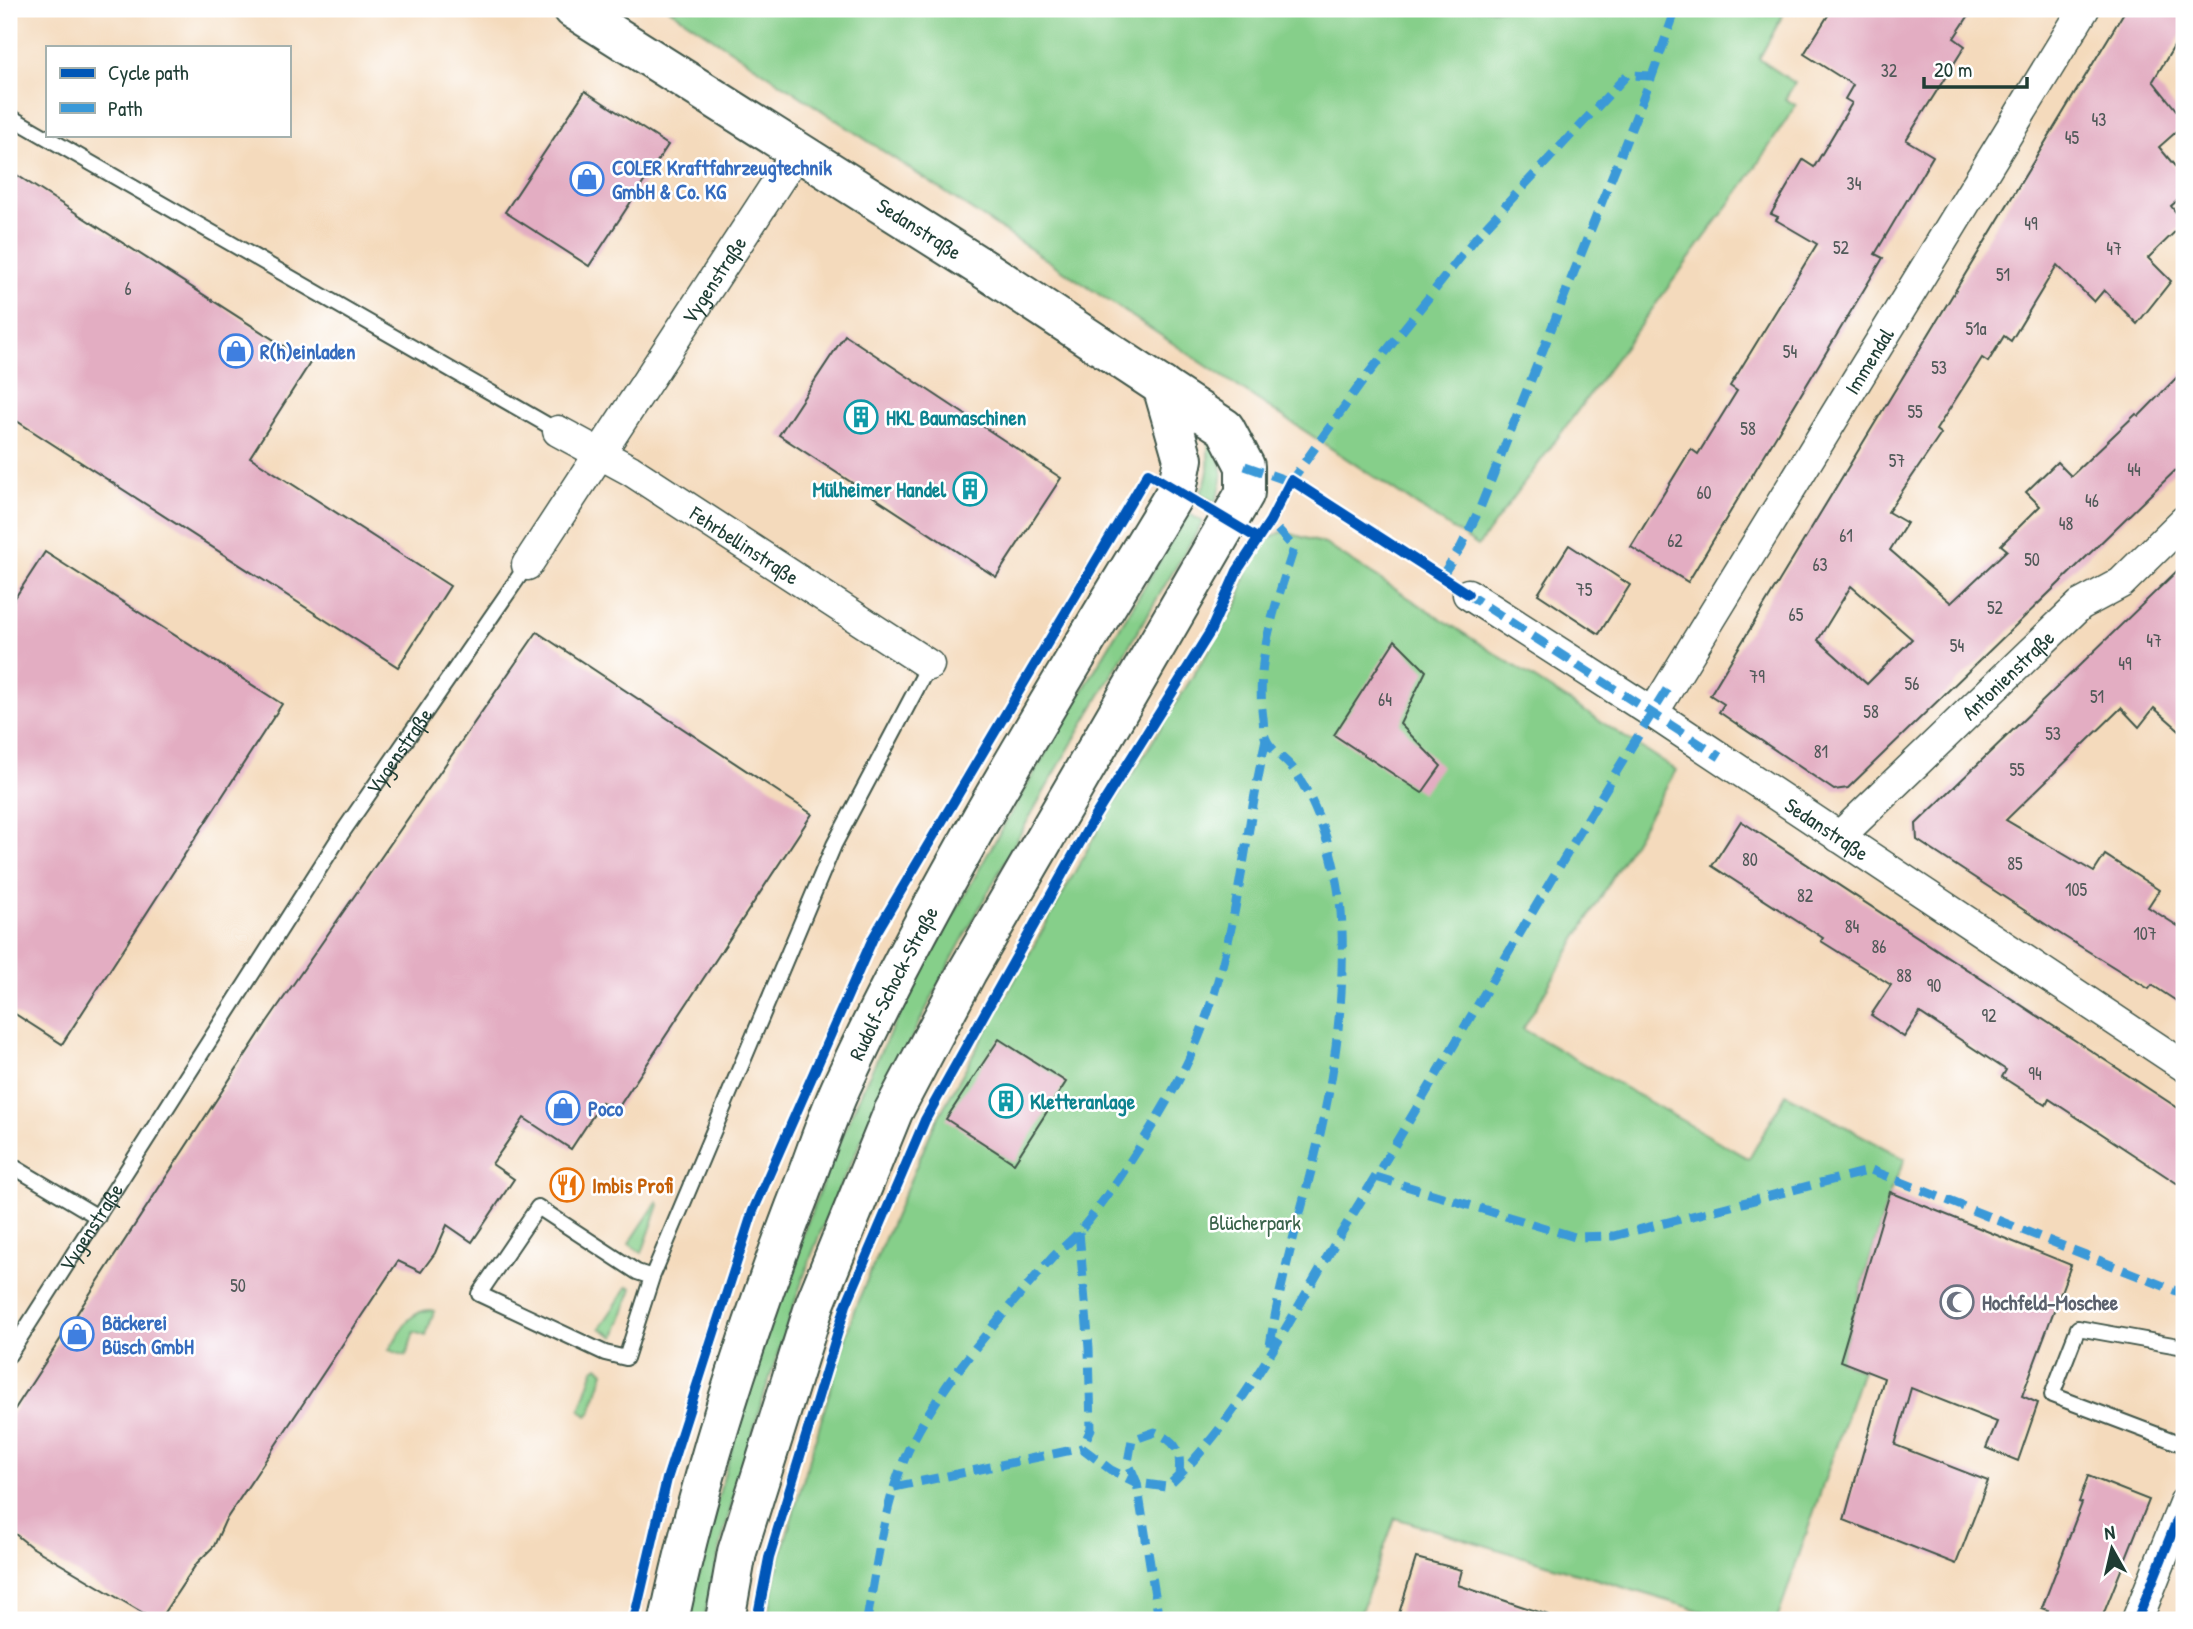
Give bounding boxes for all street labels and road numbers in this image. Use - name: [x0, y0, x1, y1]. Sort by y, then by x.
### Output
- street label: Sedanstraße: [872, 191, 967, 266]
- street label: Vygenstraße: [674, 230, 753, 329]
- street label: Immendal: [1837, 322, 1900, 400]
- street label: Fehrbellinstraße: [684, 498, 805, 591]
- street label: Antonienstraße: [1955, 623, 2060, 726]
- street label: Vygenstraße: [359, 702, 439, 800]
- street label: Sedanstraße: [1779, 790, 1875, 867]
- street label: Rudolf-Schock-Straße: [841, 901, 944, 1065]
- street label: Vygenstraße: [52, 1177, 130, 1276]

